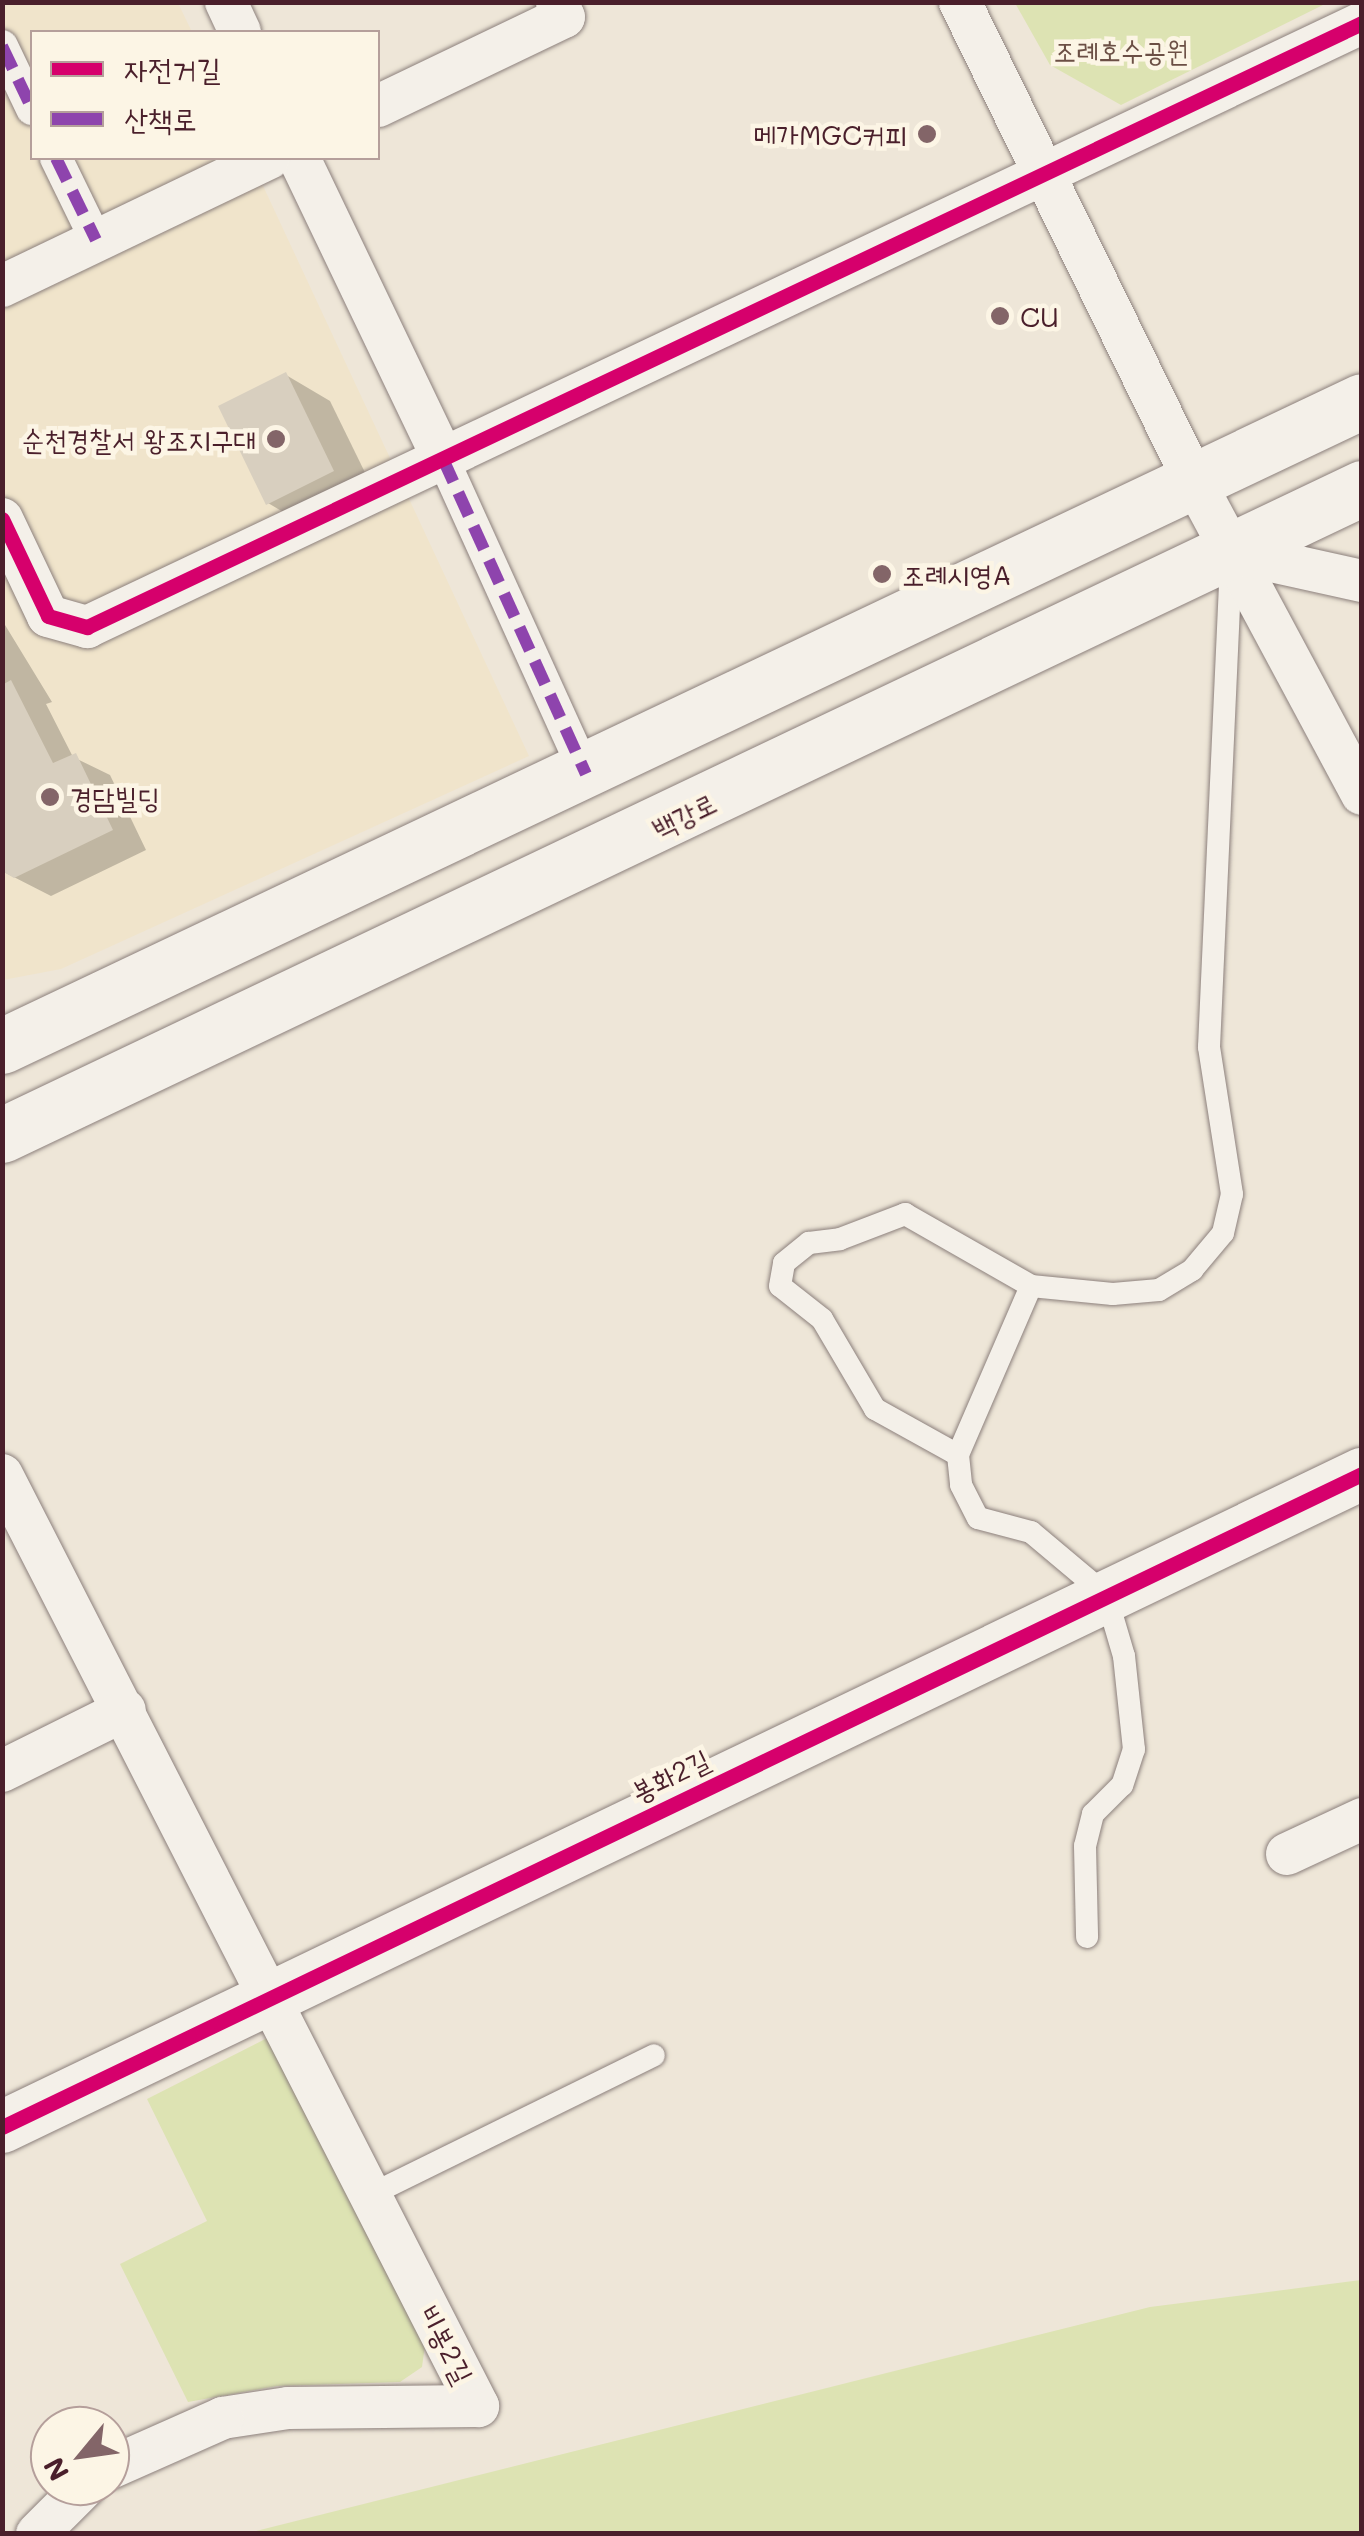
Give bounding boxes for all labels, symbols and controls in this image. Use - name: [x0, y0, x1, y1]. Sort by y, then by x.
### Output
- legend: [30, 30, 380, 160]
- park label: 조례호수공원: [1053, 33, 1189, 67]
- text: 자전거길: [124, 48, 221, 88]
- text: 산책로: [124, 98, 196, 138]
- place label: 메가MGC커피: [754, 117, 907, 151]
- marker: 메가MGC커피: [916, 123, 938, 145]
- place label: CU: [1020, 299, 1059, 333]
- marker: CU: [989, 305, 1011, 327]
- place label: 순천경찰서 왕조지구대: [22, 422, 256, 456]
- marker: 순천경찰서 왕조지구대: [265, 428, 287, 450]
- place label: 조례시영A: [902, 557, 1012, 591]
- marker: 조례시영A: [871, 563, 893, 585]
- place label: 경담빌딩: [70, 780, 160, 814]
- street label: 백강로: [646, 785, 722, 845]
- marker: 경담빌딩: [39, 786, 61, 808]
- street label: 봉화2길: [625, 1742, 715, 1808]
- street label: 비봉2길: [413, 2299, 481, 2389]
- north arrow: [30, 2406, 130, 2506]
- text: N: [35, 2452, 76, 2488]

